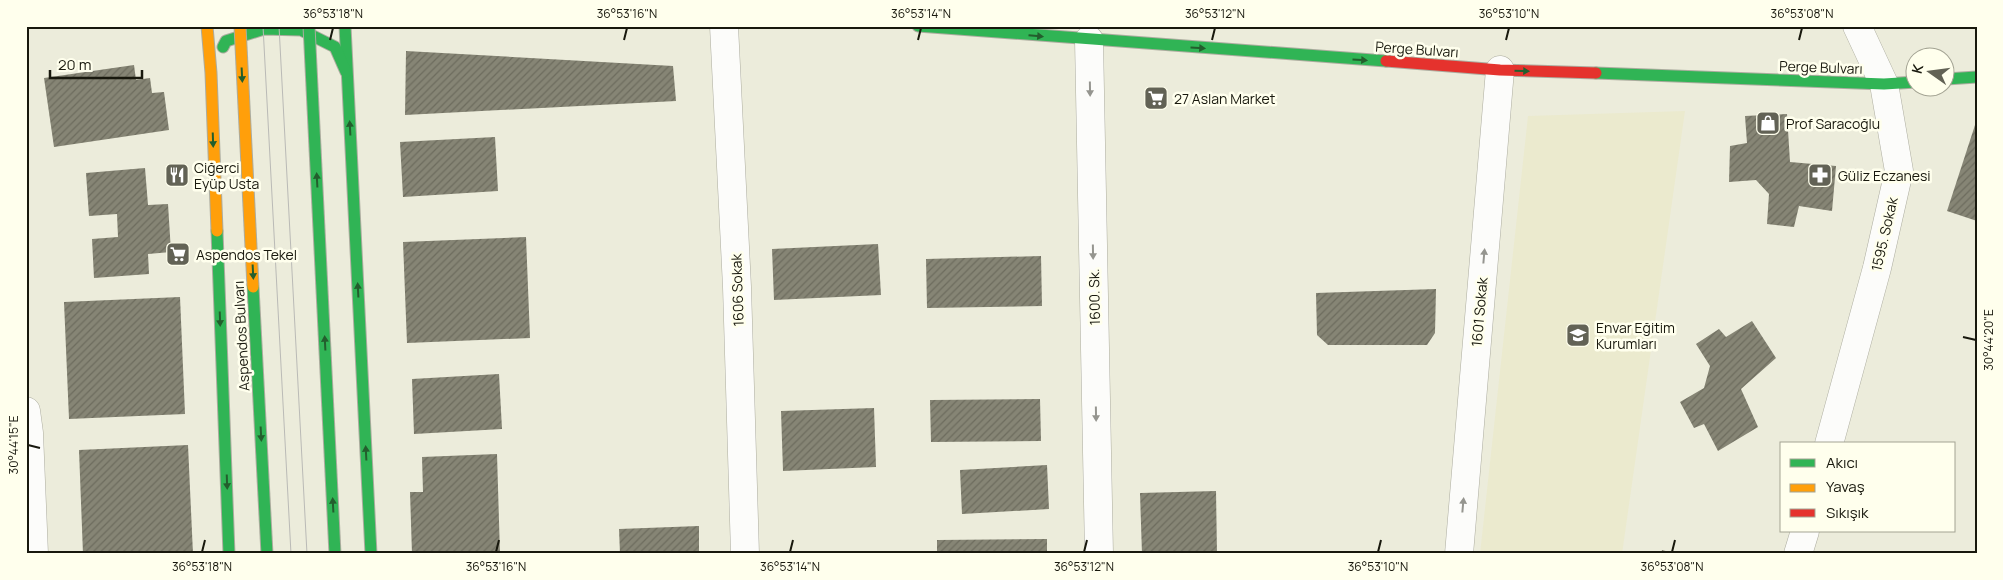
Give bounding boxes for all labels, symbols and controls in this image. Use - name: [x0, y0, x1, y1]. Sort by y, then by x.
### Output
- text: 36°53'18"N: [303, 5, 363, 22]
- text: 36°53'16"N: [597, 5, 657, 22]
- text: 36°53'14"N: [891, 5, 951, 22]
- text: 36°53'12"N: [1185, 5, 1245, 22]
- text: 36°53'10"N: [1479, 5, 1539, 22]
- text: 36°53'08"N: [1771, 5, 1833, 22]
- one-way arrow: [1028, 32, 1044, 40]
- street label: Perge Bulvarı: [1375, 37, 1459, 61]
- one-way arrow: [1190, 45, 1206, 53]
- scale bar: [50, 48, 142, 80]
- north arrow: [1906, 48, 1956, 98]
- text: 20 m: [58, 54, 91, 75]
- one-way arrow: [1352, 56, 1368, 64]
- street label: Perge Bulvarı: [1779, 56, 1863, 78]
- text: K: [1907, 61, 1927, 75]
- one-way arrow: [239, 67, 247, 83]
- one-way arrow: [1514, 67, 1530, 75]
- one-way arrow: [1086, 81, 1094, 97]
- supermarket icon: 27 Aslan Market: [1143, 85, 1169, 111]
- place label: 27 Aslan Market: [1174, 89, 1276, 108]
- shop icon: Prof Saracoğlu: [1755, 110, 1781, 136]
- place label: Prof Saracoğlu: [1786, 114, 1880, 133]
- one-way arrow: [346, 120, 354, 136]
- one-way arrow: [210, 132, 218, 148]
- place label: Ciğerci Eyüp Usta: [194, 158, 259, 193]
- restaurant icon: Ciğerci Eyüp Usta: [164, 162, 190, 188]
- pharmacy icon: Güliz Eczanesi: [1807, 162, 1833, 188]
- place label: Güliz Eczanesi: [1838, 166, 1931, 185]
- one-way arrow: [312, 172, 320, 188]
- street label: 1595. Sokak: [1866, 194, 1902, 273]
- supermarket icon: Aspendos Tekel: [165, 241, 191, 267]
- one-way arrow: [1089, 244, 1097, 260]
- place label: Aspendos Tekel: [196, 245, 297, 264]
- one-way arrow: [1481, 248, 1489, 264]
- street label: 1606 Sokak: [726, 252, 748, 327]
- one-way arrow: [249, 264, 257, 280]
- street label: 1600. Sk.: [1084, 268, 1104, 326]
- street label: 1601 Sokak: [1467, 275, 1492, 347]
- street label: Aspendos Bulvarı: [229, 280, 253, 392]
- one-way arrow: [354, 282, 362, 298]
- text: 30°44'20"E: [1980, 309, 1997, 371]
- one-way arrow: [217, 312, 225, 328]
- place label: Envar Eğitim Kurumları: [1596, 318, 1675, 353]
- school or university icon: Envar Eğitim Kurumları: [1565, 322, 1591, 348]
- one-way arrow: [320, 334, 328, 350]
- one-way arrow: [1093, 406, 1101, 422]
- text: 30°44'15"E: [5, 415, 22, 474]
- one-way arrow: [257, 427, 265, 443]
- legend: [1780, 442, 1956, 532]
- one-way arrow: [362, 444, 370, 460]
- text: Akıcı: [1826, 452, 1858, 473]
- one-way arrow: [223, 474, 231, 490]
- text: Yavaş: [1826, 476, 1865, 497]
- one-way arrow: [329, 497, 337, 513]
- one-way arrow: [1459, 497, 1467, 513]
- text: Sıkışık: [1826, 502, 1869, 523]
- text: 36°53'18"N: [172, 558, 232, 575]
- text: 36°53'16"N: [466, 558, 526, 575]
- text: 36°53'14"N: [760, 558, 820, 575]
- text: 36°53'12"N: [1054, 558, 1114, 575]
- text: 36°53'10"N: [1348, 558, 1408, 575]
- text: 36°53'08"N: [1641, 558, 1703, 575]

